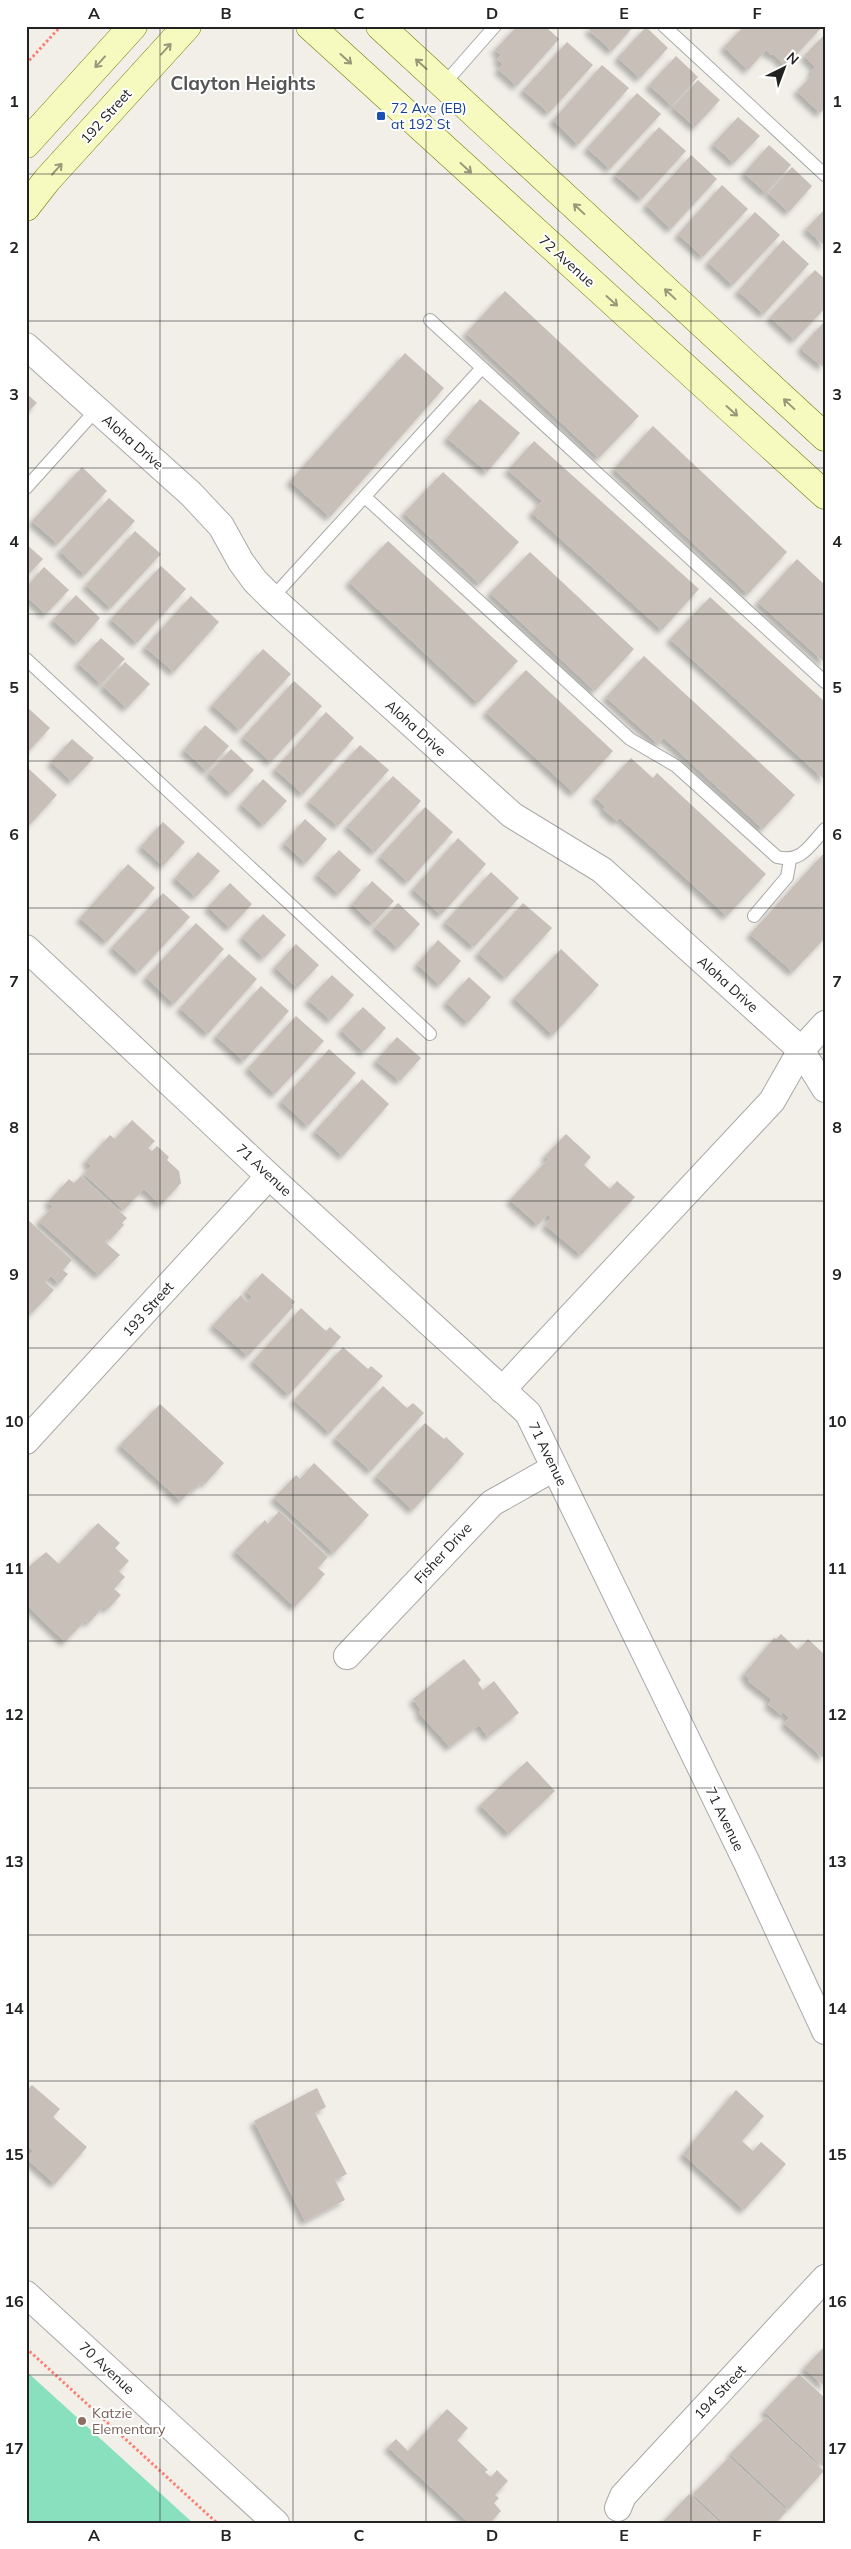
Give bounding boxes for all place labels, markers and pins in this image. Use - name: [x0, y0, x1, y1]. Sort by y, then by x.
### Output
- place label: 72 Ave (EB) at 192 St: [391, 99, 467, 133]
- marker: 72 Ave (EB) at 192 St: [375, 110, 387, 122]
- place label: Katzie Elementary: [92, 2404, 166, 2438]
- marker: Katzie Elementary: [76, 2415, 88, 2427]

